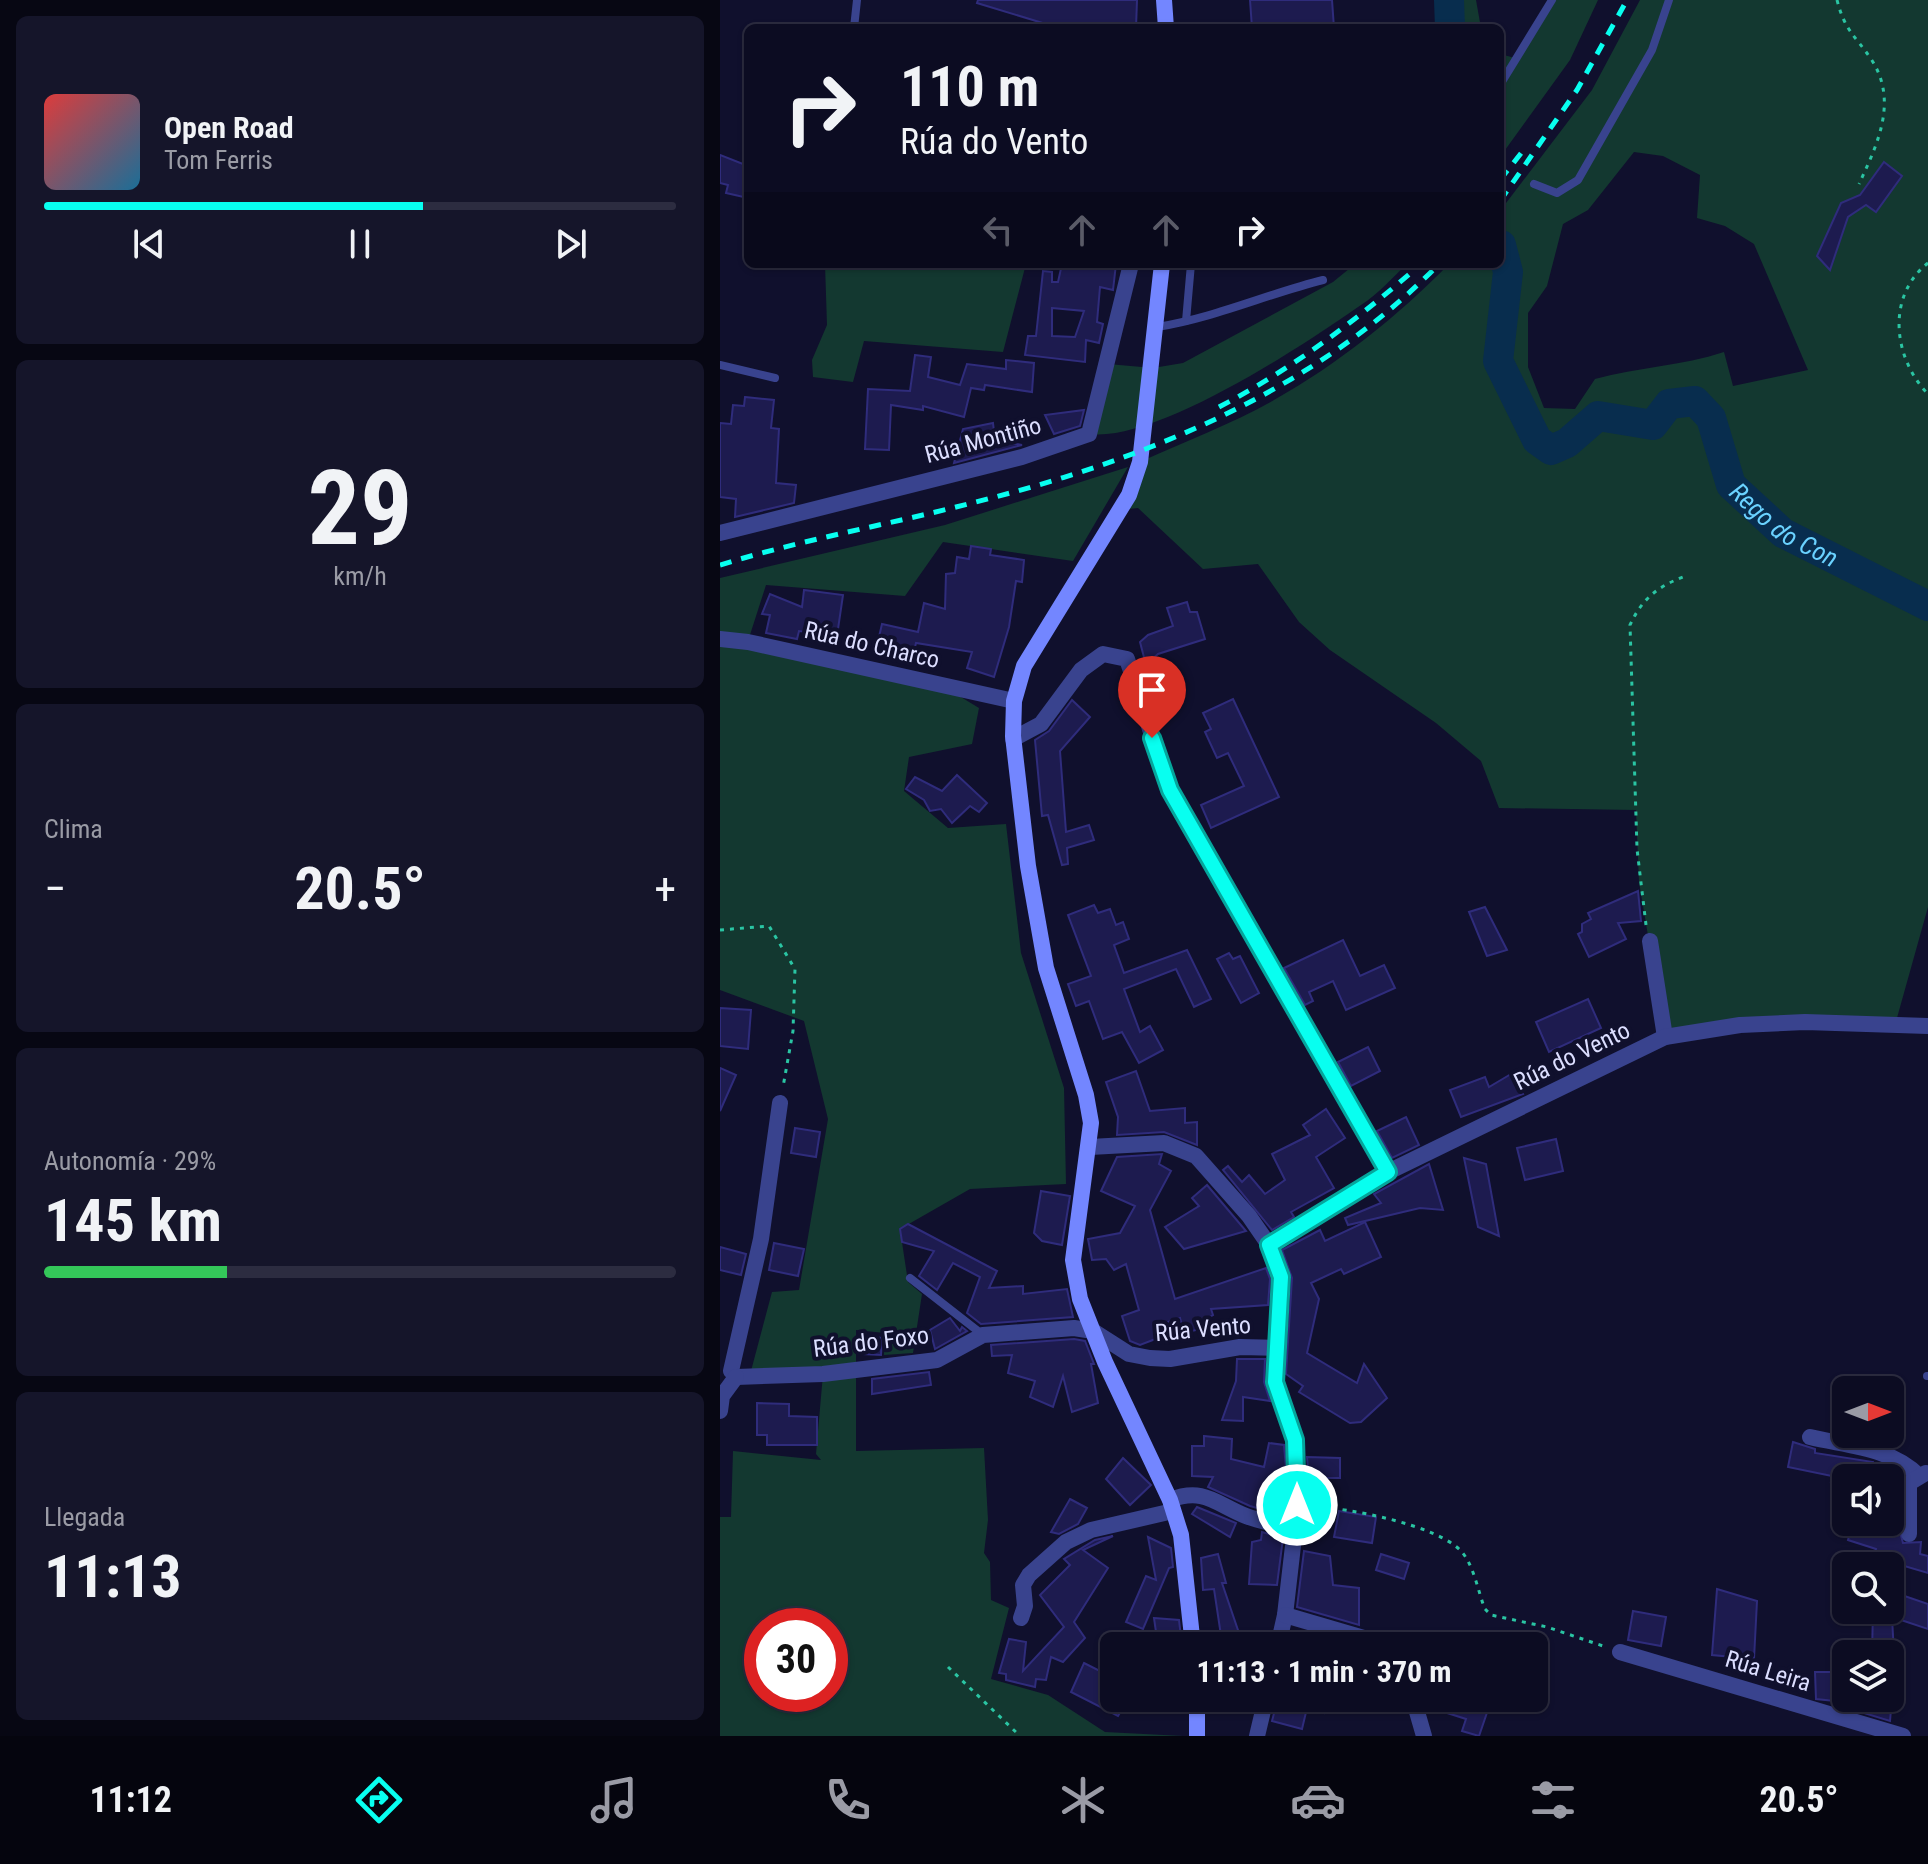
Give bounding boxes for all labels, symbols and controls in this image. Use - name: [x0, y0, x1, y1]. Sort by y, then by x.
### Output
- text: 110 m: [900, 54, 1039, 120]
- icon: right: [768, 56, 872, 160]
- text: Open Road: [164, 110, 294, 145]
- text: Rúa do Vento: [900, 121, 1088, 163]
- text: Tom Ferris: [164, 145, 273, 175]
- icon: left: [976, 208, 1020, 252]
- icon: ahead: [1060, 208, 1104, 252]
- icon: ahead: [1144, 208, 1188, 252]
- icon: right: [1228, 208, 1272, 252]
- icon: previous: [127, 222, 171, 266]
- icon: pause: [338, 222, 382, 266]
- icon: next: [549, 222, 593, 266]
- street label: Rúa Montiño: [922, 411, 1044, 469]
- text: 29: [307, 448, 413, 569]
- water label: Rego do Con: [1724, 477, 1843, 573]
- text: km/h: [333, 561, 387, 591]
- street label: Rúa do Charco: [802, 616, 942, 674]
- pin: [1118, 656, 1186, 738]
- icon: arrive: [1130, 668, 1174, 712]
- text: Clima: [44, 814, 103, 844]
- text: 20.5°: [294, 853, 426, 924]
- text: −: [44, 863, 66, 915]
- text: +: [654, 863, 676, 915]
- street label: Rúa do Vento: [1509, 1016, 1635, 1096]
- text: Autonomía · 29%: [44, 1146, 216, 1176]
- text: 145 km: [44, 1185, 222, 1256]
- street label: Rúa Vento: [1154, 1311, 1252, 1347]
- street label: Rúa do Foxo: [812, 1321, 930, 1363]
- north arrow: [1832, 1376, 1904, 1448]
- map controls: [1832, 1376, 1904, 1712]
- position arrow: [1255, 1463, 1339, 1547]
- button: sound: [1832, 1464, 1904, 1536]
- text: Llegada: [44, 1502, 125, 1532]
- text: 11:13: [44, 1541, 182, 1612]
- button: search: [1832, 1552, 1904, 1624]
- speed limit sign: 30: [744, 1608, 848, 1712]
- button: layers: [1832, 1640, 1904, 1712]
- street label: Rúa Leira: [1722, 1645, 1814, 1697]
- text: 11:13 · 1 min · 370 m: [1197, 1654, 1451, 1689]
- icon: directions: [351, 1772, 407, 1828]
- icon: music: [586, 1772, 642, 1828]
- icon: phone: [820, 1772, 876, 1828]
- icon: climate: [1055, 1772, 1111, 1828]
- icon: car: [1290, 1772, 1346, 1828]
- icon: filters: [1525, 1772, 1581, 1828]
- text: 11:12: [89, 1779, 172, 1821]
- text: 20.5°: [1759, 1779, 1839, 1821]

